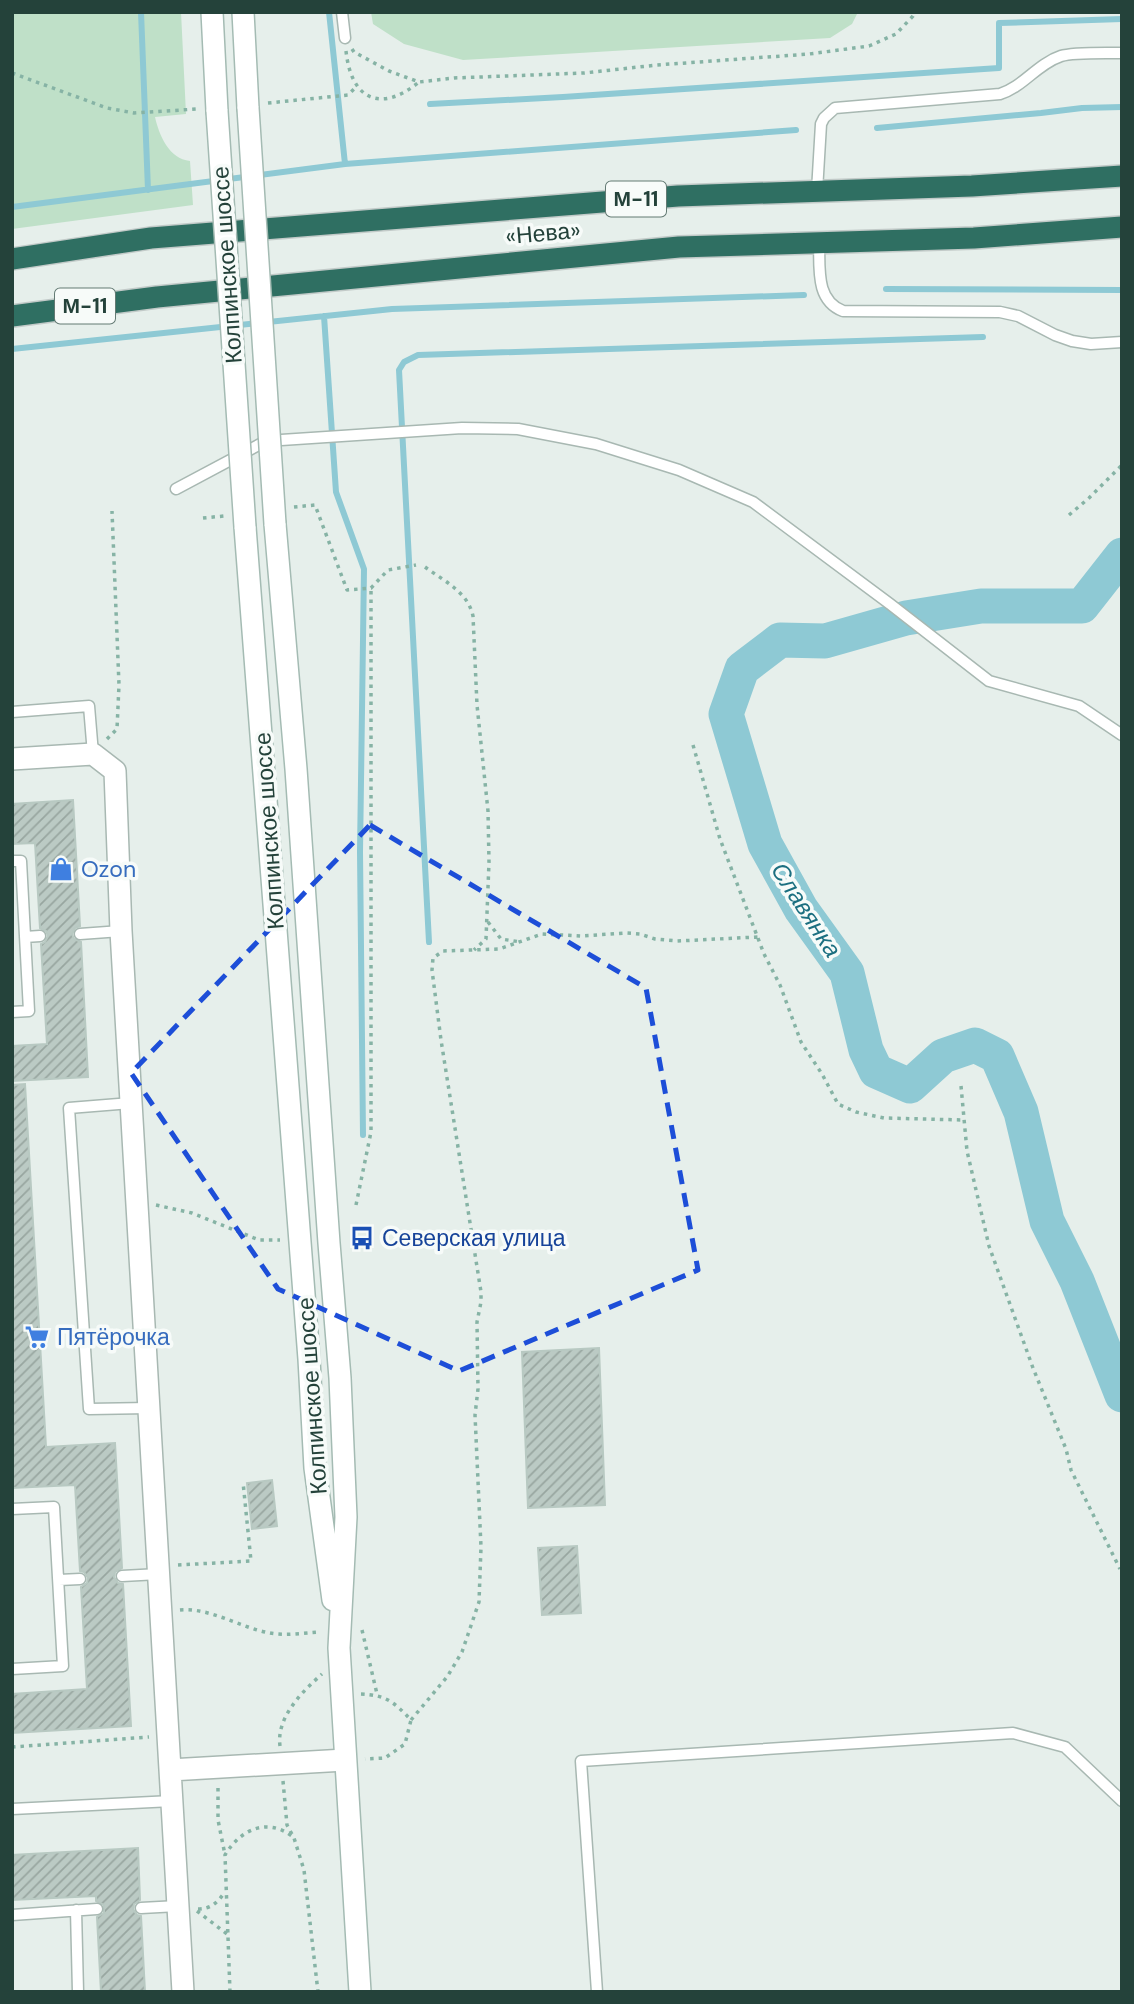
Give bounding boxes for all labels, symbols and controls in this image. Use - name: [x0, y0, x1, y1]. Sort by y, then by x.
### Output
- street label: Колпинское шоссе: [205, 165, 249, 365]
- road number: М-11: [606, 182, 666, 216]
- street label: «Нева»: [504, 215, 582, 251]
- road number: М-11: [55, 288, 115, 324]
- street label: Колпинское шоссе: [247, 731, 291, 931]
- place label: Ozon: [81, 854, 136, 884]
- shop icon: Ozon: [47, 855, 75, 883]
- water label: Славянка: [764, 856, 849, 963]
- place label: Северская улица: [382, 1223, 566, 1253]
- bus stop icon: Северская улица: [348, 1224, 376, 1252]
- street label: Колпинское шоссе: [290, 1296, 334, 1496]
- place label: Пятёрочка: [57, 1322, 170, 1352]
- supermarket icon: Пятёрочка: [23, 1323, 51, 1351]

